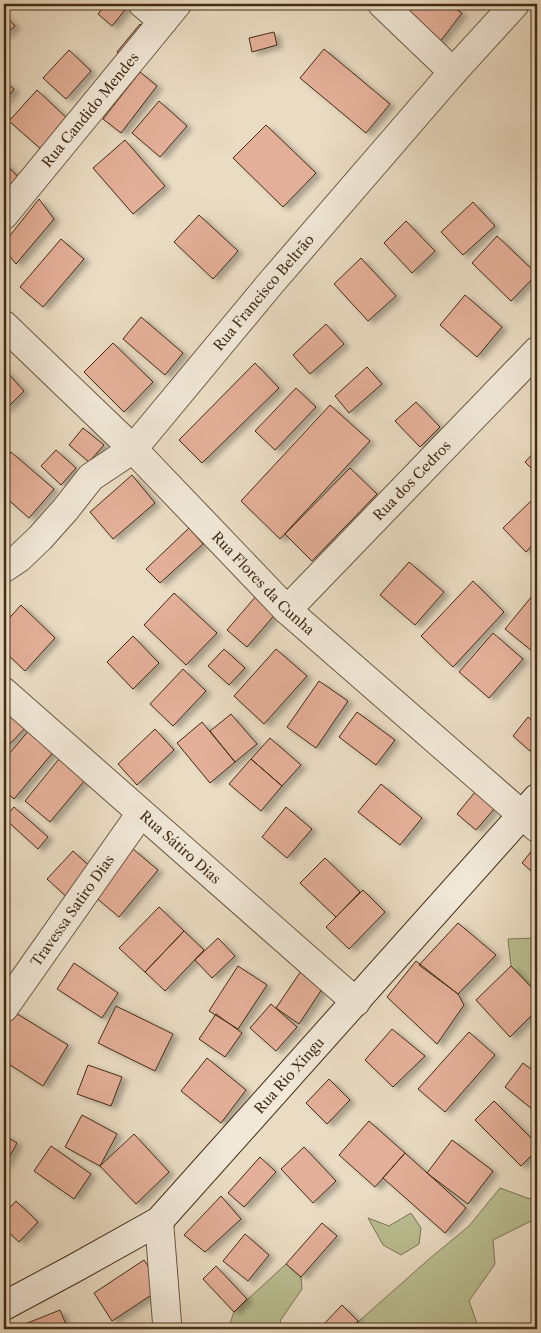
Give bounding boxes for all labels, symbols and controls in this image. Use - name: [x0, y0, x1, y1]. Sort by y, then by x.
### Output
- street label: Rua Candido Mendes: [38, 49, 143, 171]
- street label: Rua Francisco Beltrão: [209, 230, 318, 354]
- street label: Rua dos Cedros: [369, 437, 455, 524]
- street label: Rua Flores da Cunha: [208, 528, 319, 639]
- street label: Rua Sátiro Dias: [136, 807, 225, 888]
- street label: Travessa Satiro Dias: [27, 851, 118, 970]
- street label: Rua Rio Xingu: [250, 1033, 328, 1117]

